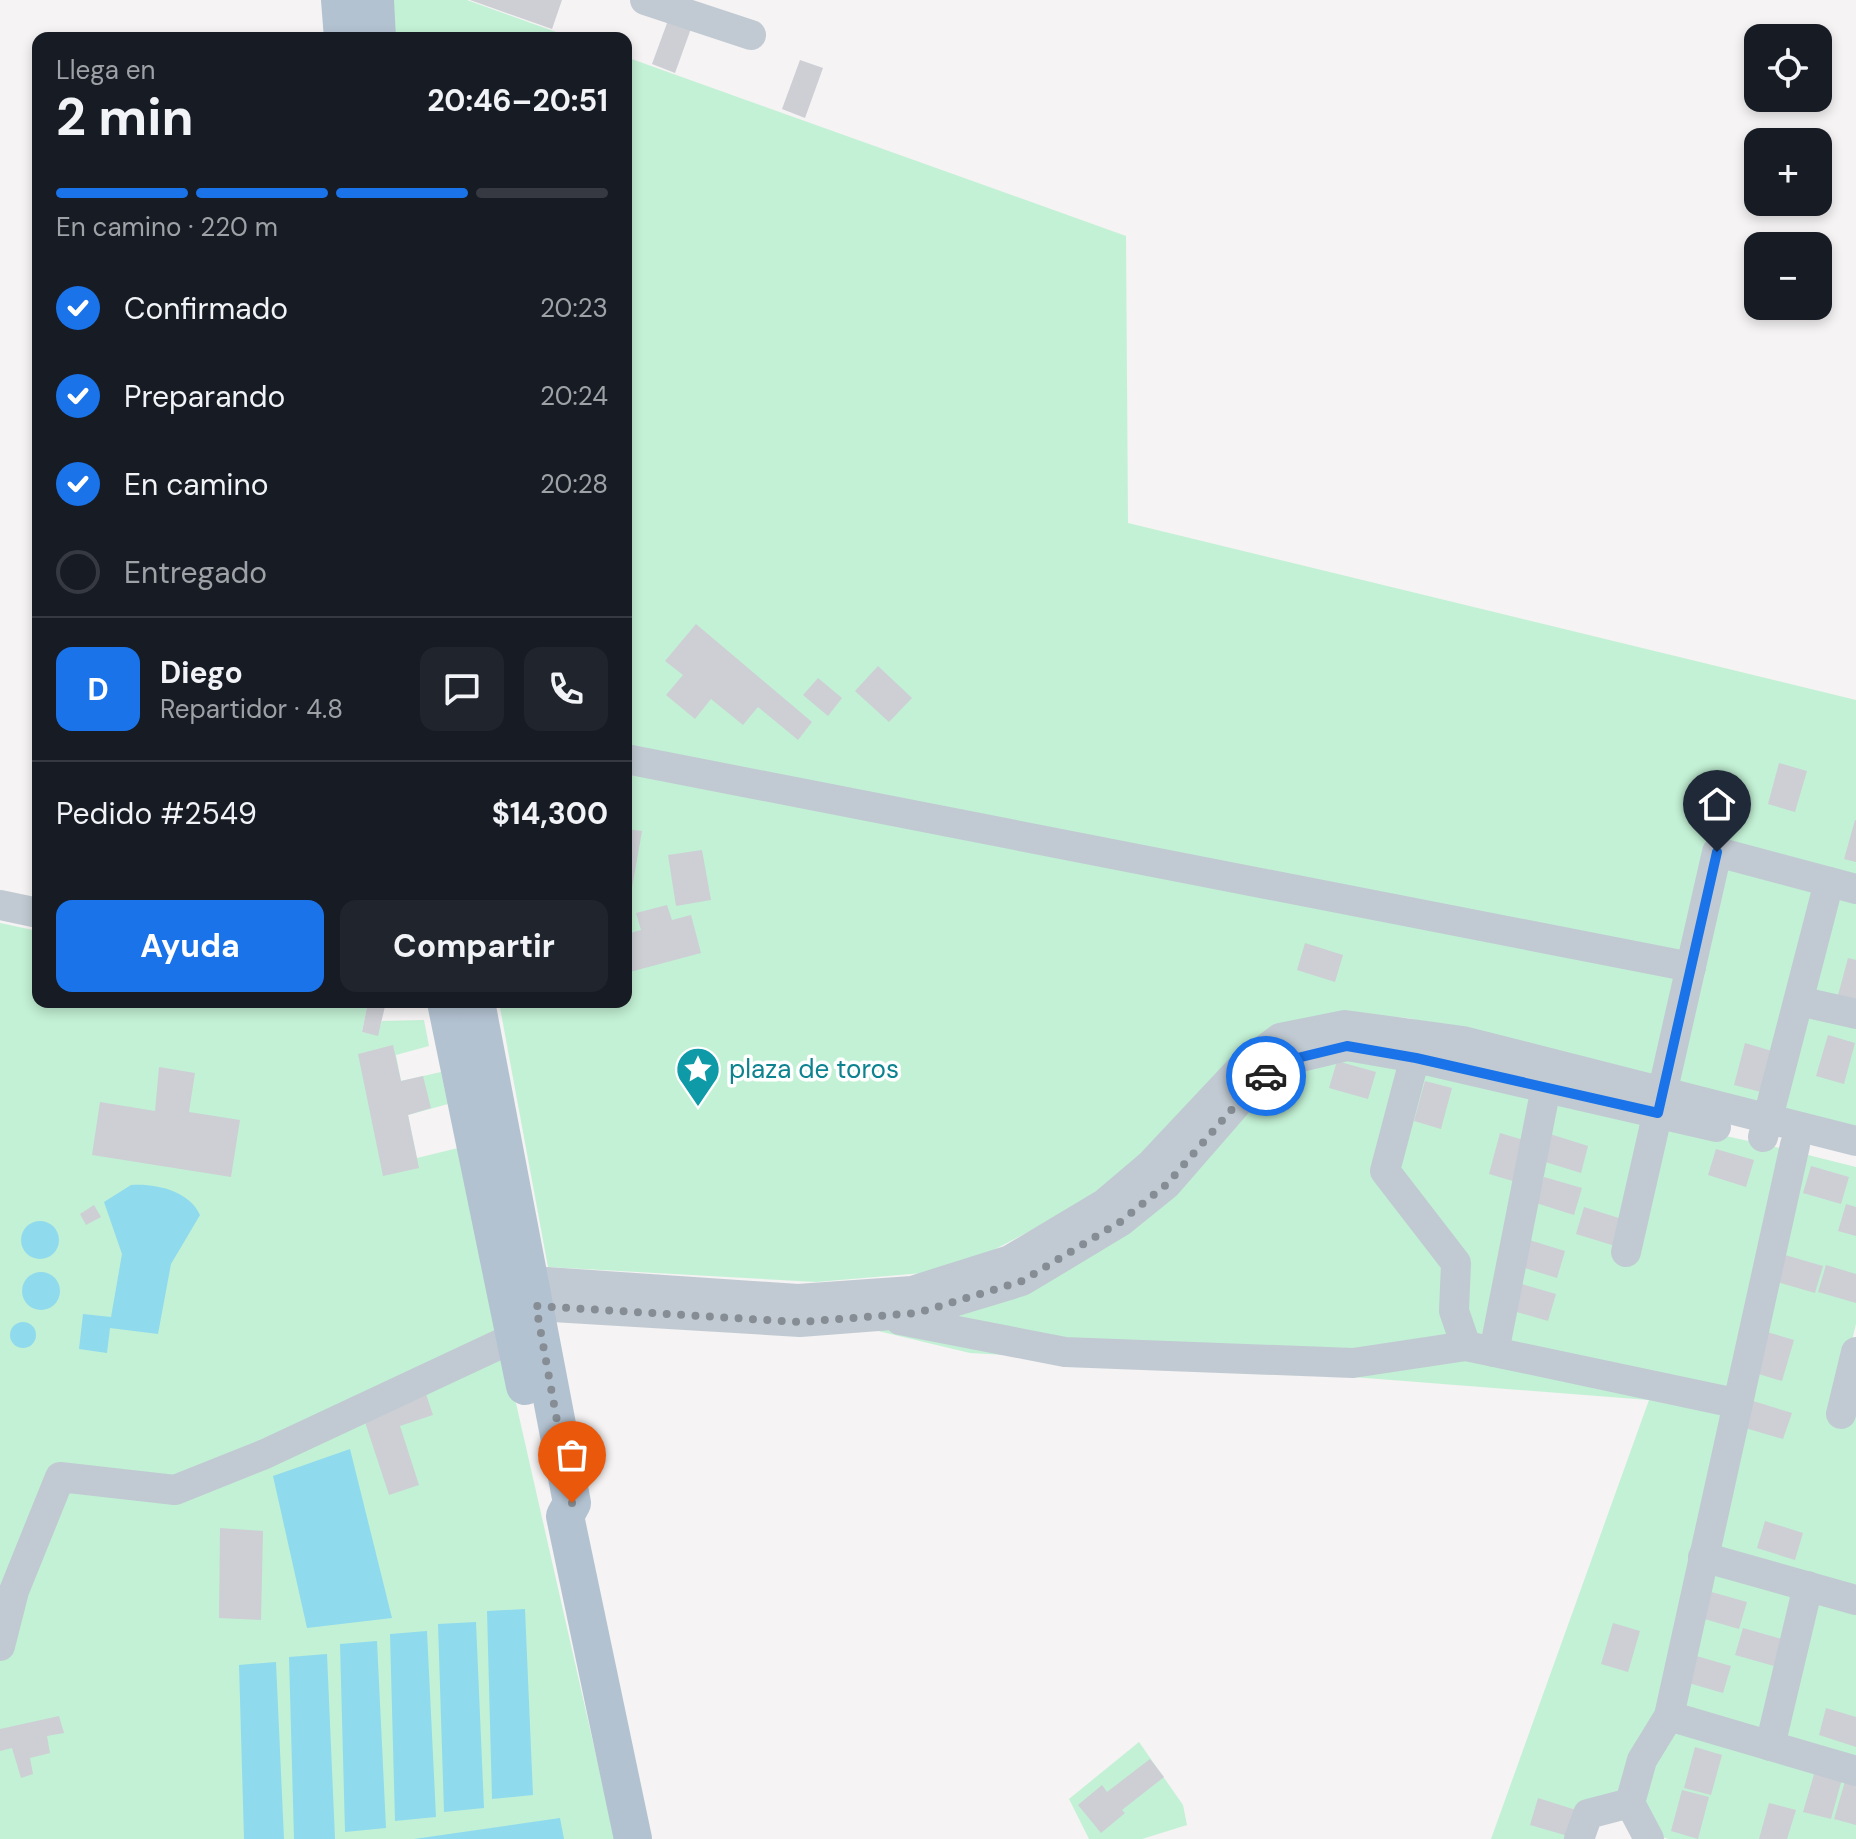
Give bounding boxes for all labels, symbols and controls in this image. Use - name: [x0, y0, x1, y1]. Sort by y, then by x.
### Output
- map controls: [1744, 24, 1832, 320]
- button: locate: [1744, 24, 1832, 112]
- text: Llega en: [56, 53, 155, 87]
- text: 20:46–20:51: [427, 81, 608, 120]
- text: 2 min: [56, 83, 194, 151]
- button: +: [1744, 128, 1832, 216]
- text: En camino · 220 m: [56, 210, 278, 244]
- button: −: [1744, 232, 1832, 320]
- icon: check: [56, 286, 100, 330]
- text: Confirmado: [124, 289, 288, 328]
- text: 20:23: [540, 291, 608, 325]
- icon: check: [56, 374, 100, 418]
- text: Preparando: [124, 377, 285, 416]
- text: 20:24: [540, 379, 608, 413]
- icon: check: [56, 462, 100, 506]
- text: En camino: [124, 465, 269, 504]
- text: 20:28: [540, 467, 608, 501]
- text: Entregado: [124, 553, 267, 592]
- button: chat: [420, 647, 504, 731]
- button: phone: [524, 647, 608, 731]
- text: Diego: [160, 653, 243, 692]
- text: D: [87, 670, 109, 709]
- text: Repartidor · 4.8: [160, 692, 343, 726]
- pin: [1683, 770, 1751, 852]
- icon: home: [1695, 782, 1739, 826]
- text: Pedido #2549: [56, 794, 257, 833]
- text: $14,300: [492, 794, 608, 833]
- button: Ayuda: [56, 900, 324, 992]
- button: Compartir: [340, 900, 608, 992]
- courier: [1226, 1036, 1306, 1116]
- place icon: plaza de toros: [674, 1045, 722, 1108]
- place label: plaza de toros: [729, 1052, 899, 1086]
- icon: car: [1244, 1054, 1288, 1098]
- pin: [538, 1421, 606, 1503]
- icon: bag: [550, 1433, 594, 1477]

